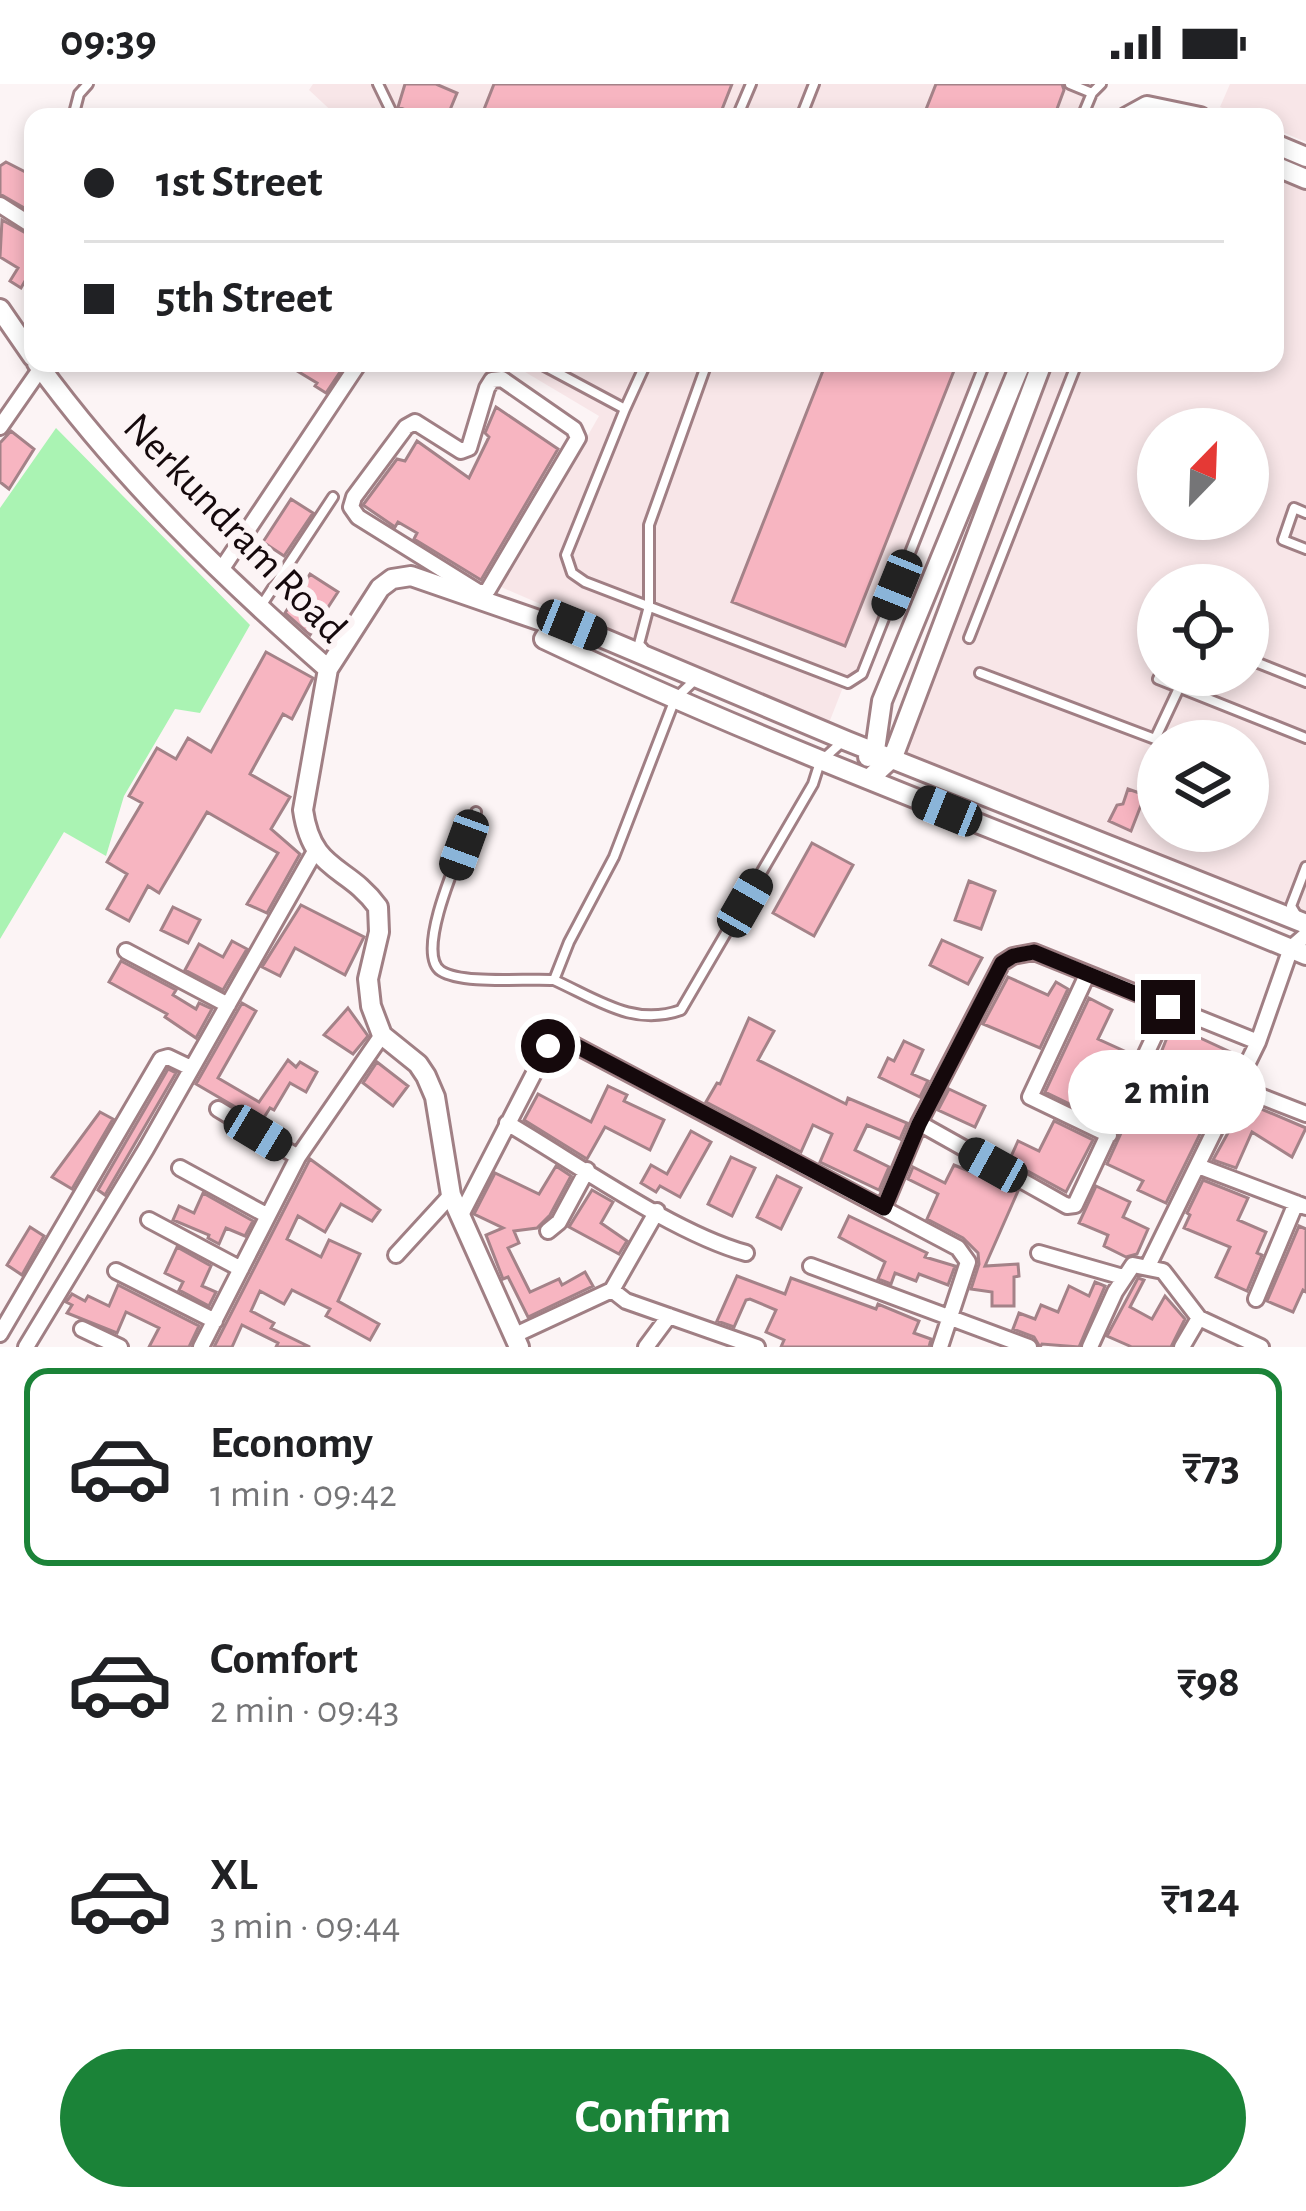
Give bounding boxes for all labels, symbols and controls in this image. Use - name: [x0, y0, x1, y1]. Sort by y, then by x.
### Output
- text: 09:39: [60, 19, 157, 64]
- text: 1st Street: [156, 160, 322, 205]
- text: 5th Street: [156, 276, 332, 321]
- street label: Nerkundram Road: [115, 405, 355, 651]
- north arrow: [1137, 408, 1269, 540]
- map controls: [1137, 408, 1269, 852]
- car: [867, 545, 927, 625]
- button: locate: [1137, 564, 1269, 696]
- car: [532, 595, 612, 655]
- button: layers: [1137, 720, 1269, 852]
- car: [907, 781, 987, 841]
- car: [435, 805, 493, 885]
- car: [711, 863, 779, 943]
- route end: [1141, 980, 1195, 1034]
- route start: [521, 1019, 575, 1073]
- callout: 2 min: [1069, 1049, 1267, 1133]
- text: 2 min: [1124, 1072, 1210, 1111]
- car: [218, 1099, 298, 1167]
- car: [953, 1132, 1033, 1198]
- icon: car: [66, 1413, 174, 1521]
- text: Economy: [210, 1421, 373, 1466]
- text: ₹73: [1182, 1444, 1240, 1489]
- text: 1 min · 09:42: [210, 1475, 397, 1514]
- icon: car: [66, 1629, 174, 1737]
- text: Comfort: [210, 1637, 358, 1682]
- text: ₹98: [1177, 1660, 1240, 1705]
- text: 2 min · 09:43: [210, 1691, 399, 1730]
- icon: car: [66, 1845, 174, 1953]
- text: XL: [210, 1853, 258, 1898]
- text: ₹124: [1161, 1876, 1240, 1921]
- text: 3 min · 09:44: [210, 1907, 400, 1946]
- button: Confirm: [60, 2049, 1246, 2187]

